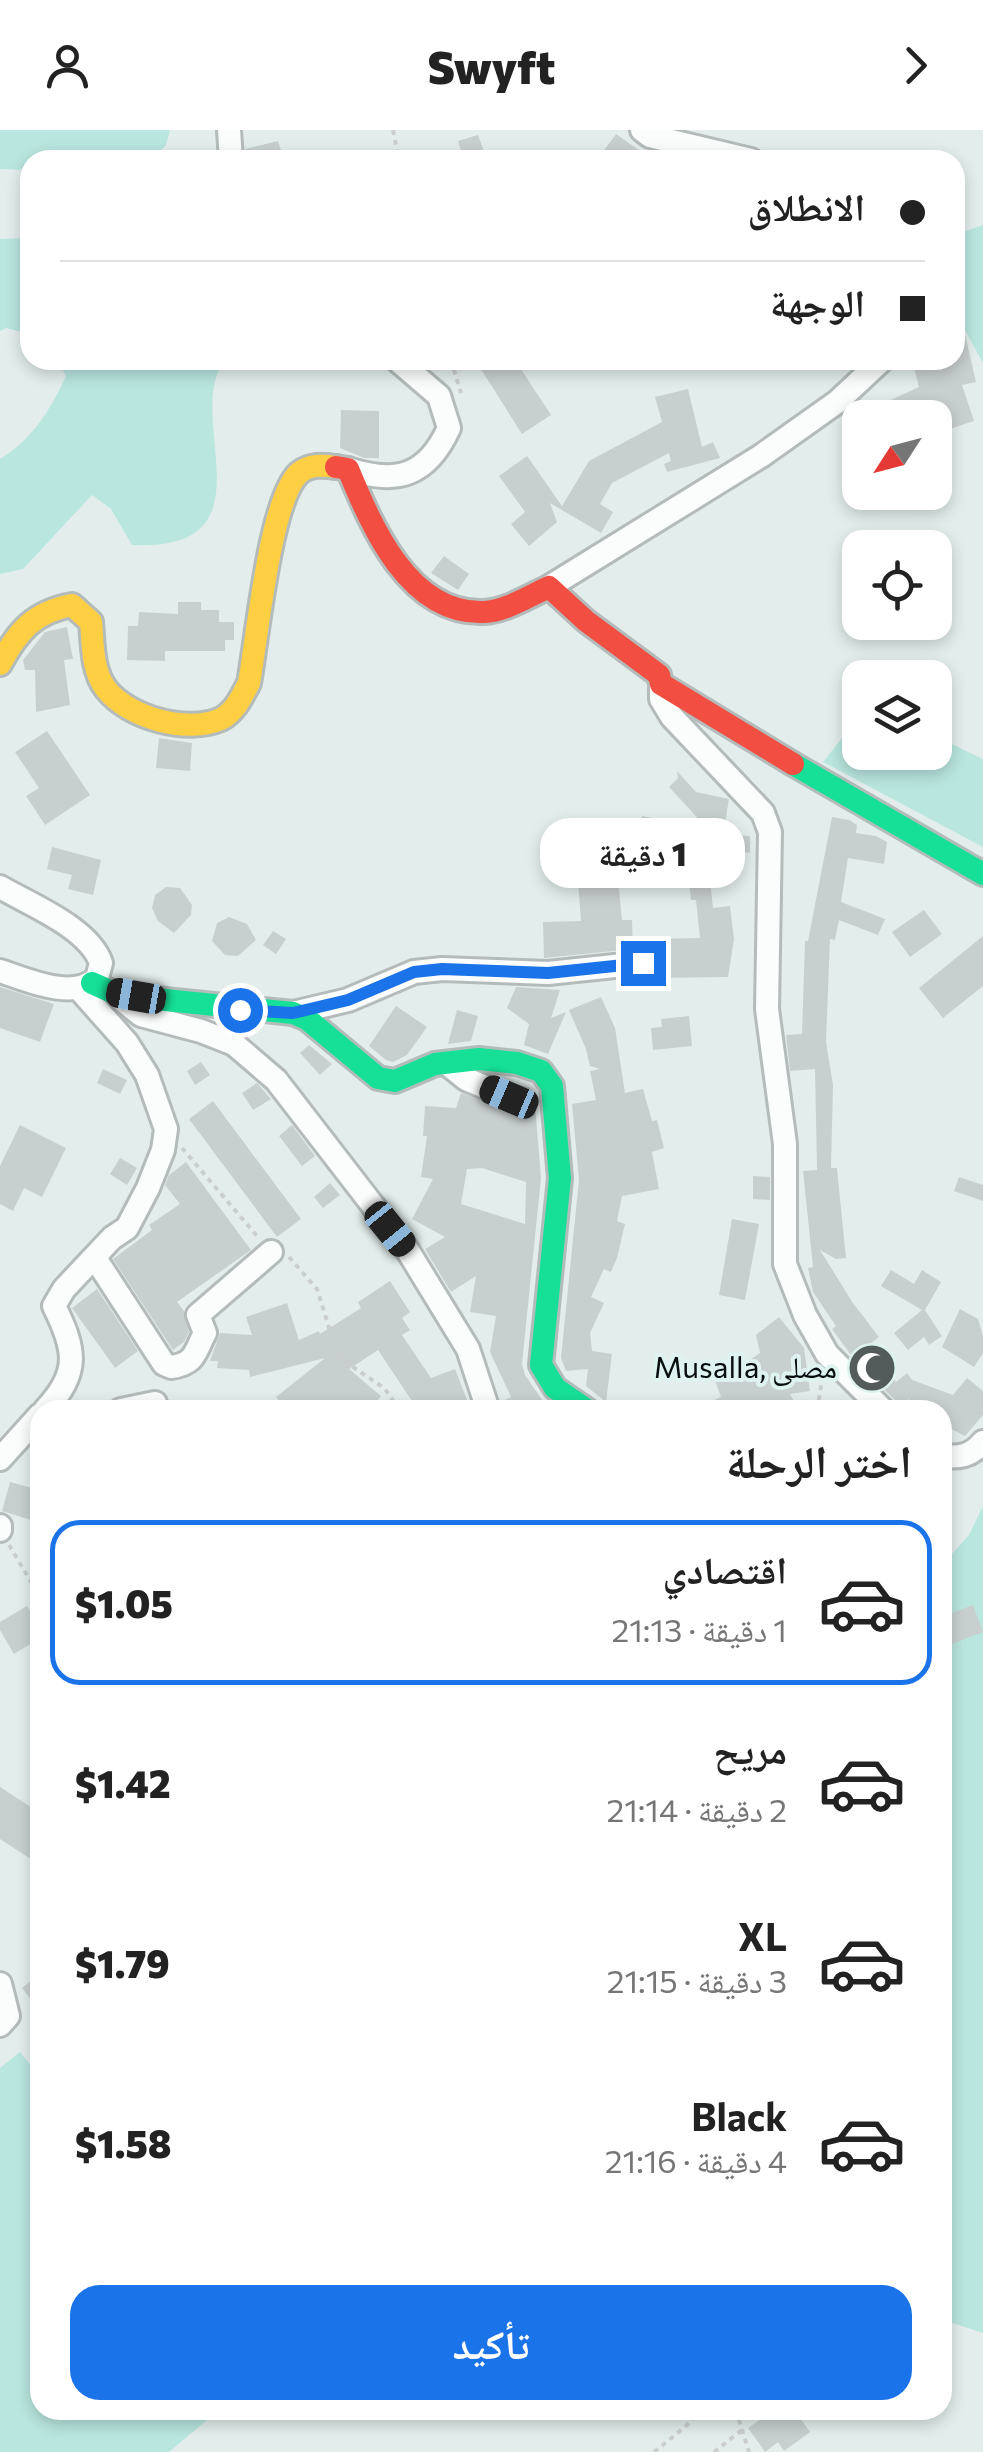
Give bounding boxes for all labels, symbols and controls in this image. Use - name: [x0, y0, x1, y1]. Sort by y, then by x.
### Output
- icon: person: [40, 38, 95, 93]
- text: Swyft: [428, 38, 555, 93]
- icon: forward: [888, 38, 943, 93]
- text: الانطلاق: [747, 182, 865, 229]
- text: الوجهة: [770, 278, 865, 325]
- north arrow: [842, 400, 952, 510]
- map controls: [842, 400, 952, 770]
- button: locate: [842, 530, 952, 640]
- button: layers: [842, 660, 952, 770]
- callout: 1 دقيقة: [540, 818, 746, 888]
- text: 1 دقيقة: [598, 833, 687, 873]
- route end: [621, 941, 666, 986]
- car: [104, 976, 168, 1016]
- route start: [218, 988, 263, 1033]
- car: [476, 1071, 542, 1123]
- car: [359, 1196, 421, 1262]
- mosque icon: Musalla, مصلى: [846, 1342, 898, 1394]
- place label: Musalla, مصلى: [654, 1347, 837, 1386]
- text: اختر الرحلة: [726, 1432, 912, 1487]
- text: اقتصادي: [663, 1545, 787, 1592]
- icon: car: [817, 1558, 907, 1648]
- text: $1.05: [75, 1579, 173, 1626]
- text: 1 دقيقة · 21:13: [611, 1609, 787, 1649]
- text: مريح: [713, 1725, 787, 1772]
- icon: car: [817, 1738, 907, 1828]
- text: $1.42: [75, 1759, 171, 1806]
- text: 2 دقيقة · 21:14: [606, 1789, 787, 1829]
- text: XL: [738, 1912, 787, 1959]
- icon: car: [817, 1918, 907, 2008]
- text: $1.79: [75, 1939, 170, 1986]
- text: 3 دقيقة · 21:15: [607, 1960, 787, 2000]
- text: Black: [691, 2092, 787, 2139]
- icon: car: [817, 2098, 907, 2188]
- text: $1.58: [75, 2119, 172, 2166]
- text: 4 دقيقة · 21:16: [605, 2140, 787, 2180]
- button: تأكيد: [70, 2285, 912, 2400]

